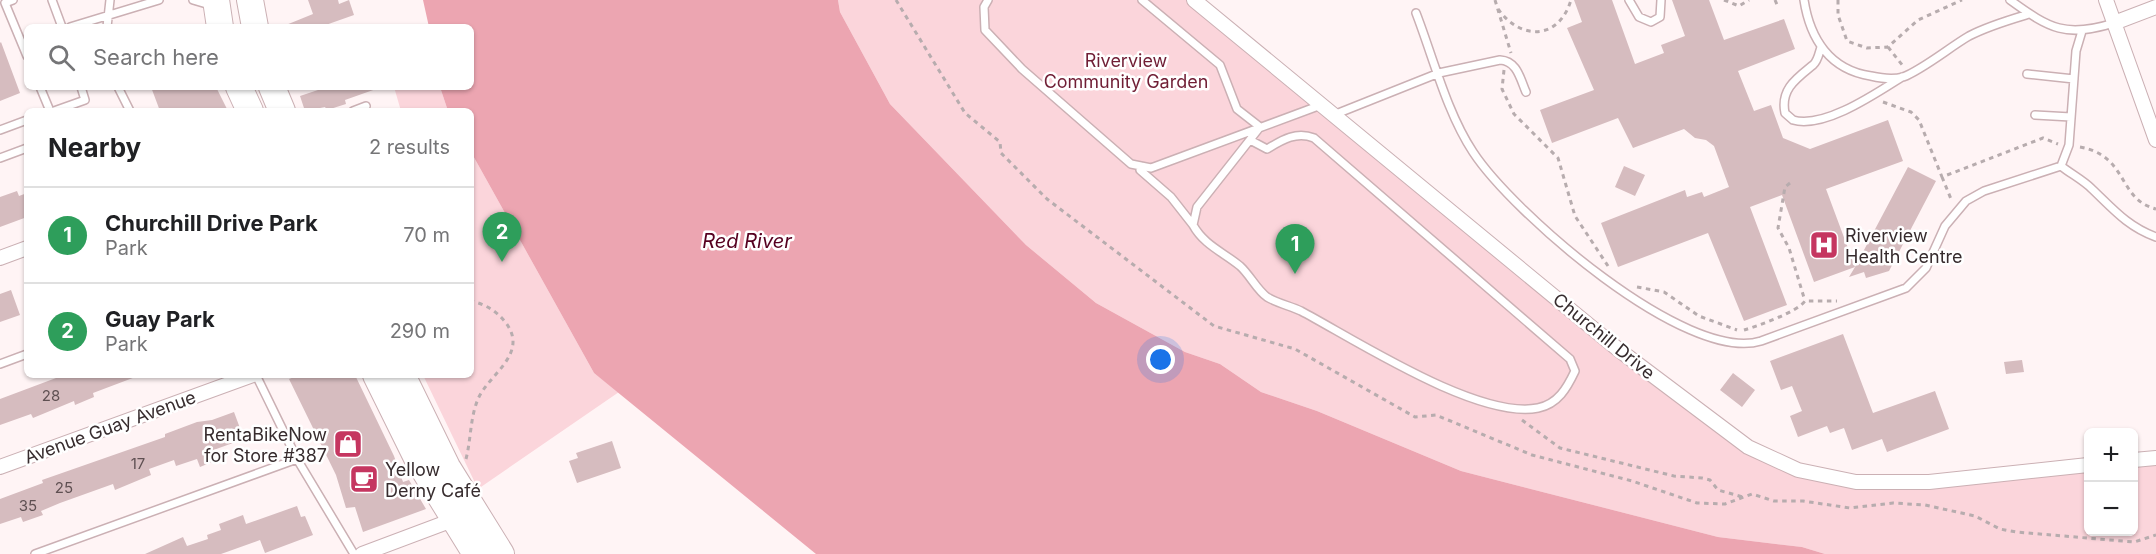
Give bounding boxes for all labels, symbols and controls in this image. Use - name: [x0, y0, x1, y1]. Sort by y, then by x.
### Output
- search box: [24, 24, 474, 90]
- icon: search: [45, 41, 78, 74]
- text: Search here: [93, 44, 219, 70]
- park label: Riverview Community Garden: [1044, 50, 1208, 92]
- text: Nearby: [48, 132, 141, 163]
- text: 2 results: [369, 135, 450, 159]
- text: Churchill Drive Park: [105, 210, 318, 236]
- pin: 2: [482, 212, 522, 262]
- text: 1: [63, 223, 72, 247]
- text: 70 m: [403, 223, 450, 247]
- pin: 1: [1276, 224, 1314, 274]
- place label: Riverview Health Centre: [1845, 225, 1963, 267]
- water label: Red River: [702, 229, 792, 253]
- hospital icon: Riverview Health Centre: [1808, 229, 1840, 261]
- text: Park: [105, 236, 148, 260]
- street label: Churchill Drive: [1549, 289, 1659, 383]
- text: Guay Park: [105, 306, 215, 332]
- text: 2: [61, 319, 74, 343]
- text: 290 m: [390, 319, 450, 343]
- text: Park: [105, 332, 148, 356]
- your location: [1146, 345, 1175, 374]
- street label: Avenue Guay Avenue: [22, 386, 198, 468]
- house number: 28: [42, 386, 60, 405]
- place label: RentaBikeNow for Store #387: [204, 424, 327, 466]
- shop icon: RentaBikeNow for Store #387: [332, 428, 364, 460]
- map controls: [2084, 428, 2138, 536]
- button: +: [2084, 428, 2138, 482]
- house number: 17: [131, 454, 145, 473]
- place label: Yellow Derny Café: [385, 459, 481, 501]
- cafe icon: Yellow Derny Café: [348, 463, 380, 495]
- house number: 25: [55, 478, 73, 497]
- button: −: [2084, 482, 2138, 536]
- house number: 35: [19, 496, 37, 515]

